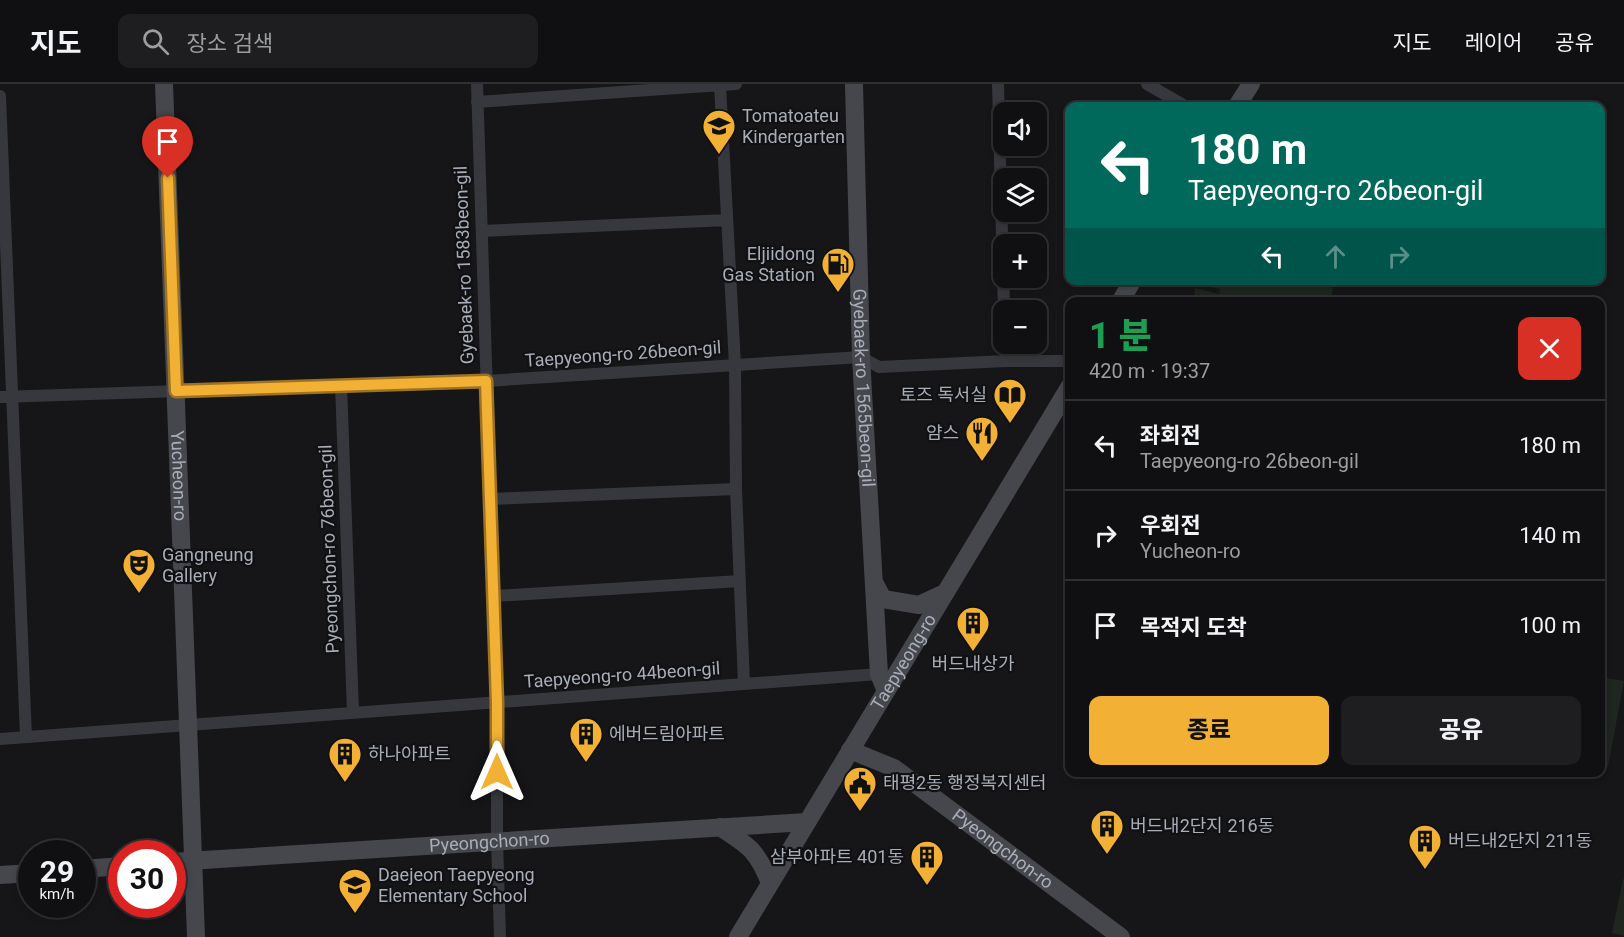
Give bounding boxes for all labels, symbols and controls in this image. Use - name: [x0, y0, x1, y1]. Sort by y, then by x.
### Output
- search box: [118, 14, 538, 68]
- icon: search: [139, 25, 172, 58]
- text: 지도: [30, 27, 82, 60]
- text: 장소 검색: [187, 31, 273, 56]
- text: 지도: [1393, 31, 1431, 55]
- text: 레이어: [1464, 31, 1522, 55]
- text: 공유: [1555, 31, 1594, 55]
- map controls: [993, 102, 1047, 354]
- button: sound: [993, 102, 1047, 156]
- place label: Tomatoateu Kindergarten: [742, 105, 845, 147]
- school or university icon: Tomatoateu Kindergarten: [701, 108, 737, 155]
- pin: [142, 116, 193, 178]
- icon: arrive: [151, 125, 184, 158]
- text: 180 m: [1188, 125, 1307, 174]
- icon: left: [1089, 126, 1167, 204]
- street label: Gyebaek-ro 1583beon-gil: [450, 165, 477, 365]
- button: layers: [993, 168, 1047, 222]
- text: Taepyeong-ro 26beon-gil: [1188, 175, 1483, 207]
- button: +: [993, 234, 1047, 288]
- icon: left: [1256, 240, 1289, 273]
- icon: ahead: [1319, 240, 1352, 273]
- icon: right: [1382, 240, 1415, 273]
- place label: Eljiidong Gas Station: [722, 243, 815, 285]
- fuel station icon: Eljiidong Gas Station: [820, 246, 856, 293]
- street label: Gyebaek-ro 1565beon-gil: [849, 288, 879, 488]
- button: −: [993, 300, 1047, 354]
- text: 1 분: [1089, 315, 1152, 357]
- button: close: [1518, 317, 1581, 380]
- street label: Taepyeong-ro 26beon-gil: [524, 336, 722, 371]
- text: 420 m · 19:37: [1089, 359, 1210, 383]
- library icon: 토즈 독서실: [992, 377, 1028, 424]
- place label: 토즈 독서실: [900, 384, 987, 405]
- restaurant icon: 얌스: [964, 415, 1000, 462]
- place label: 얌스: [926, 422, 959, 443]
- text: 좌회전: [1140, 423, 1201, 448]
- icon: left: [1089, 429, 1122, 462]
- street label: Yucheon-ro: [167, 430, 191, 521]
- text: 180 m: [1519, 433, 1581, 458]
- street label: Pyeongchon-ro 76beon-gil: [314, 444, 343, 654]
- text: Taepyeong-ro 26beon-gil: [1140, 449, 1359, 473]
- text: 우회전: [1140, 513, 1201, 538]
- icon: right: [1089, 519, 1122, 552]
- text: 140 m: [1519, 523, 1581, 548]
- text: Yucheon-ro: [1140, 539, 1241, 563]
- place label: Gangneung Gallery: [162, 544, 254, 586]
- theatre icon: Gangneung Gallery: [121, 547, 157, 594]
- building icon: 버드내상가: [955, 605, 991, 652]
- icon: arrive: [1089, 609, 1122, 642]
- street label: Taepyeong-ro: [866, 610, 940, 714]
- text: 100 m: [1519, 613, 1581, 638]
- text: 목적지 도착: [1140, 615, 1247, 640]
- place label: 버드내상가: [932, 653, 1015, 674]
- street label: Taepyeong-ro 44beon-gil: [523, 657, 721, 692]
- button: 종료: [1089, 696, 1329, 765]
- button: 공유: [1341, 696, 1581, 765]
- building icon: 에버드림아파트: [568, 716, 604, 763]
- place label: 에버드림아파트: [609, 723, 725, 744]
- building icon: 하나아파트: [327, 736, 363, 783]
- position arrow: [465, 740, 529, 804]
- place label: 하나아파트: [368, 743, 451, 764]
- public building icon: 태평2동 행정복지센터: [842, 765, 878, 812]
- place label: 태평2동 행정복지센터: [883, 772, 1047, 793]
- street label: Pyeongchon-ro: [948, 804, 1058, 893]
- building icon: 버드내2단지 216동: [1089, 808, 1125, 855]
- place label: 버드내2단지 216동: [1130, 815, 1274, 836]
- building icon: 버드내2단지 211동: [1407, 823, 1443, 870]
- street label: Pyeongchon-ro: [429, 827, 550, 856]
- place label: 버드내2단지 211동: [1448, 830, 1592, 851]
- building icon: 삼부아파트 401동: [909, 839, 945, 886]
- speed limit sign: 30: [108, 840, 186, 918]
- place label: 삼부아파트 401동: [770, 846, 904, 867]
- text: 29: [40, 854, 74, 889]
- place label: Daejeon Taepyeong Elementary School: [378, 864, 535, 906]
- school or university icon: Daejeon Taepyeong Elementary School: [337, 867, 373, 914]
- text: km/h: [39, 885, 75, 903]

